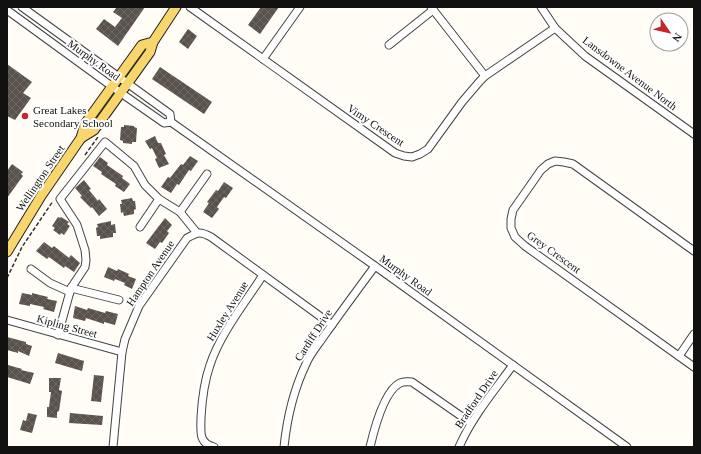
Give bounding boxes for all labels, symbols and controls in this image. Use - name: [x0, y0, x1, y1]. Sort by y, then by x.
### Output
- north arrow: [649, 12, 689, 52]
- street label: Lansdowne Avenue North: [580, 33, 680, 113]
- street label: Murphy Road: [66, 37, 123, 83]
- street label: Vimy Crescent: [345, 102, 407, 148]
- place label: Great Lakes Secondary School: [33, 104, 113, 129]
- marker: Great Lakes Secondary School: [20, 111, 30, 121]
- street label: Wellington Street: [13, 143, 67, 213]
- street label: Grey Crescent: [525, 229, 583, 275]
- street label: Hampton Avenue: [124, 238, 176, 308]
- street label: Murphy Road: [378, 252, 435, 298]
- street label: Huxley Avenue: [204, 279, 250, 343]
- street label: Cardiff Drive: [292, 307, 334, 363]
- street label: Kipling Street: [35, 312, 99, 340]
- street label: Bradford Drive: [452, 368, 500, 430]

